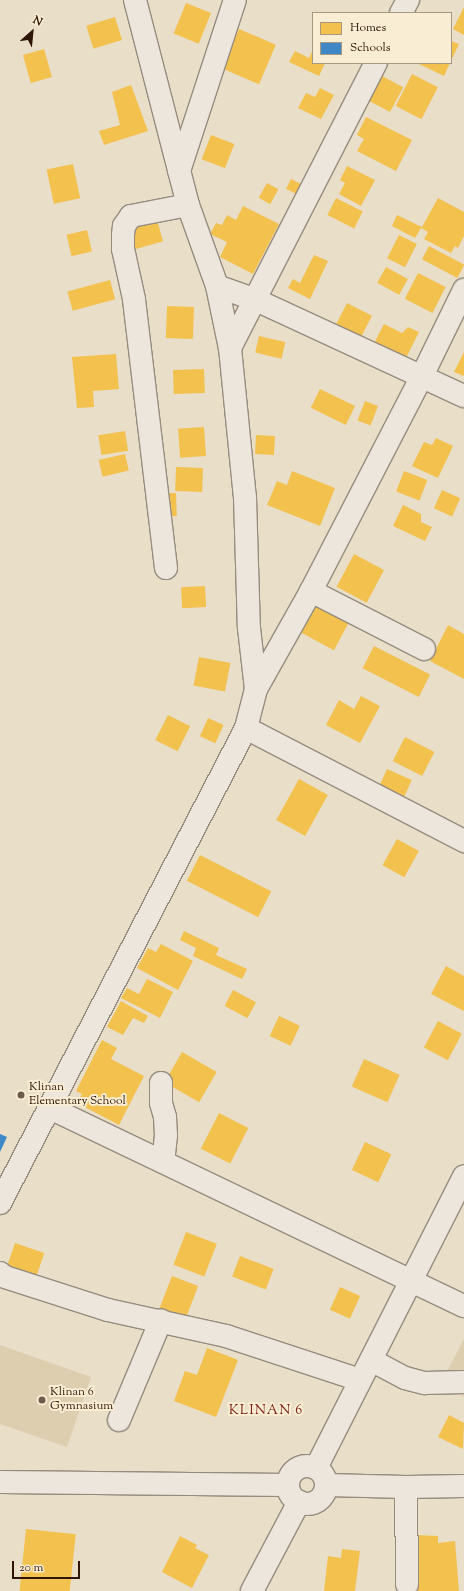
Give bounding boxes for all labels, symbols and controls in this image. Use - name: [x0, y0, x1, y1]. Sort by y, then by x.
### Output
- north arrow: [12, 12, 52, 52]
- text: N: [30, 12, 45, 30]
- legend: [312, 12, 452, 64]
- text: Homes: [350, 19, 386, 37]
- text: Schools: [350, 39, 391, 57]
- place label: Klinan Elementary School: [29, 1081, 126, 1109]
- marker: Klinan Elementary School: [16, 1090, 26, 1100]
- place label: Klinan 6 Gymnasium: [50, 1386, 113, 1414]
- marker: Klinan 6 Gymnasium: [37, 1395, 47, 1405]
- district label: KLINAN 6: [229, 1403, 303, 1419]
- scale bar: [14, 1553, 82, 1579]
- text: 20 m: [19, 1559, 43, 1577]

